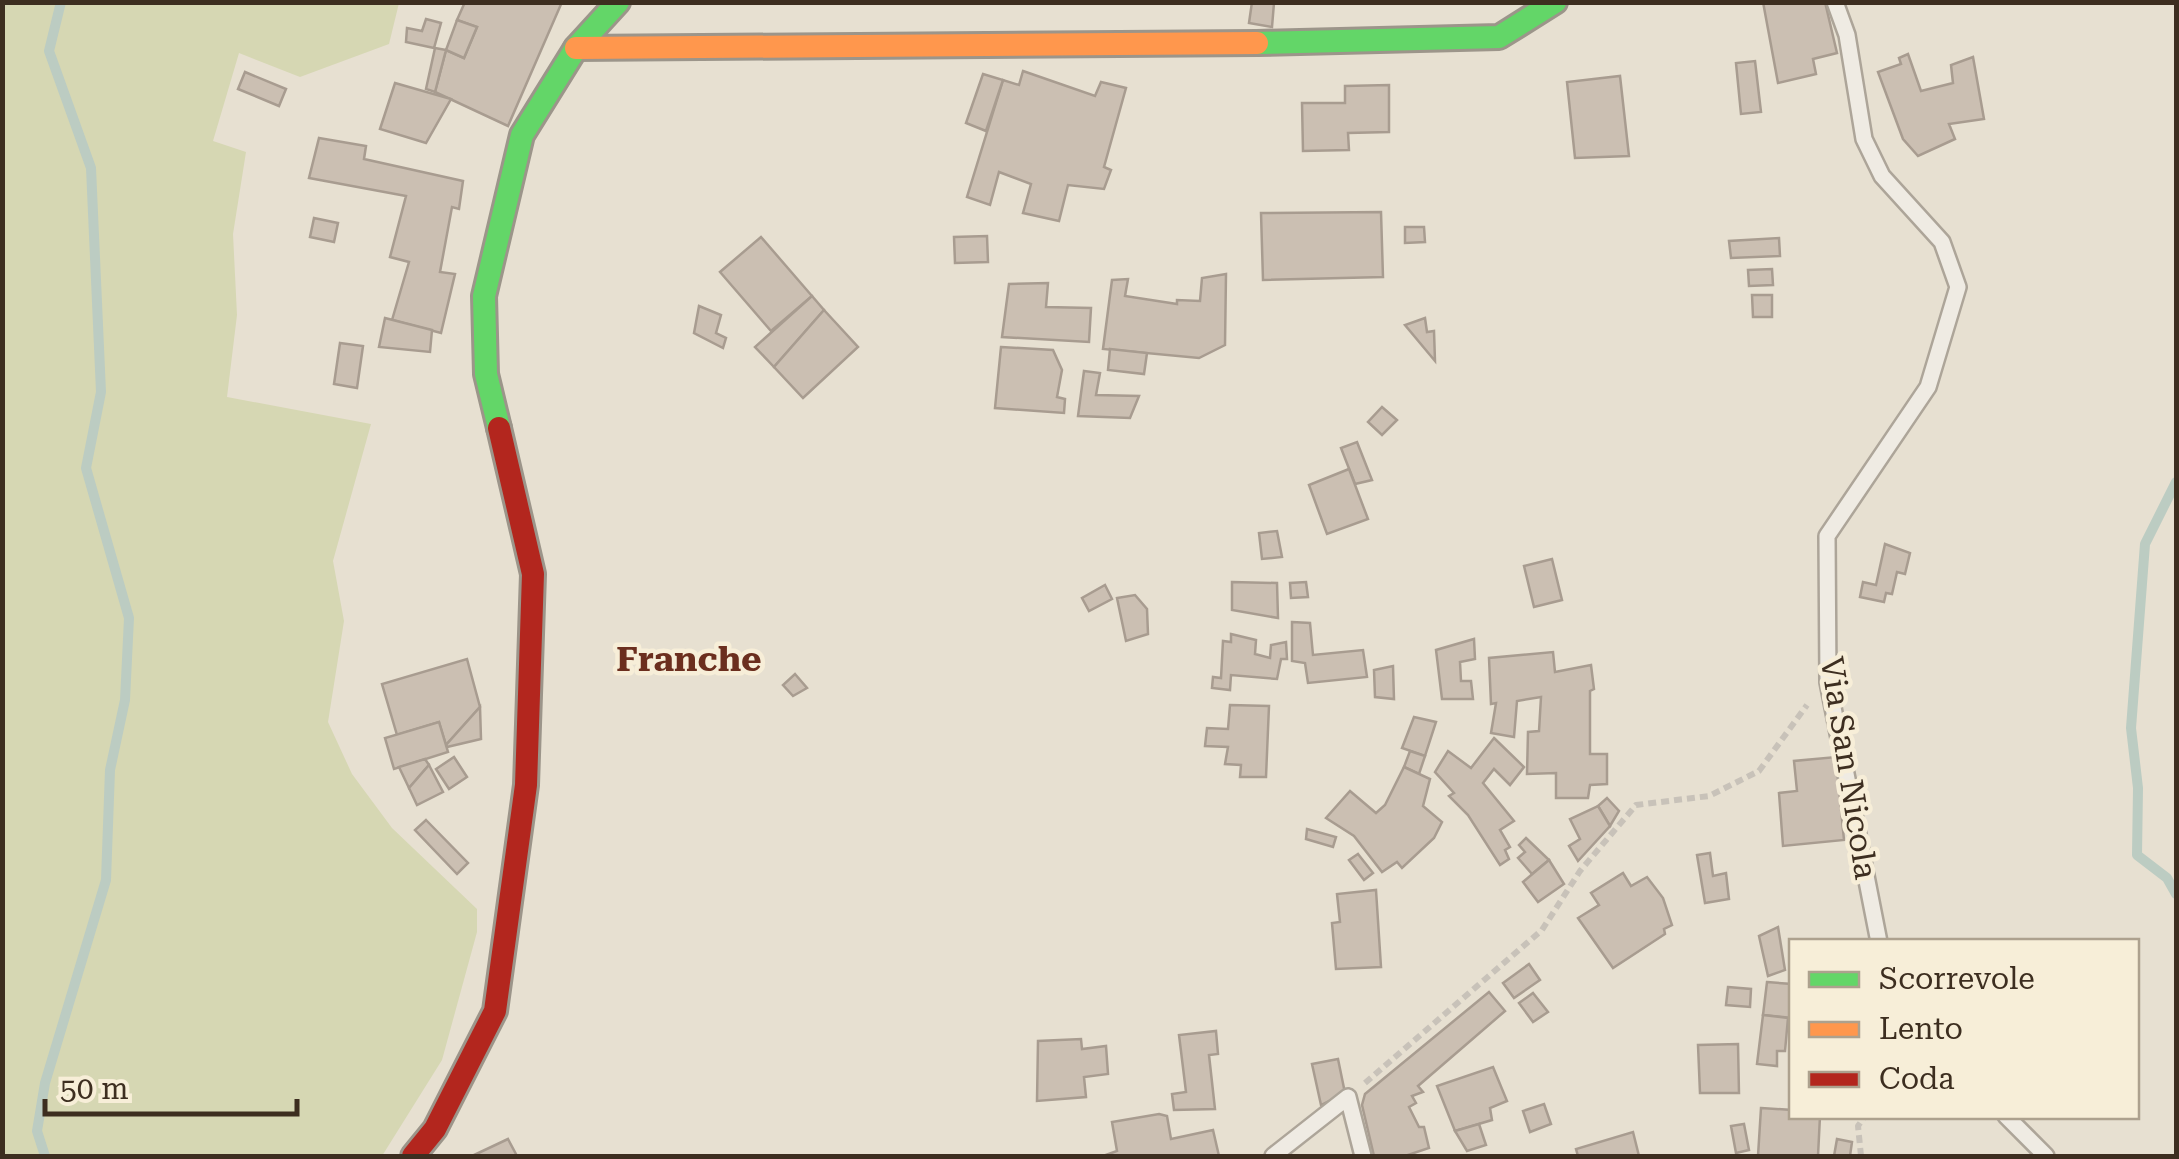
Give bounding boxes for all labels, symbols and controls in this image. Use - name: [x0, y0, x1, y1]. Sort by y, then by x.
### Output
- district label: Franche: [616, 639, 762, 680]
- street label: Via San Nicola: [1813, 654, 1885, 882]
- legend: [1789, 939, 2139, 1119]
- text: Scorrevole: [1879, 961, 2035, 996]
- text: Lento: [1879, 1011, 1963, 1046]
- scale bar: [45, 1054, 298, 1116]
- text: Coda: [1879, 1061, 1955, 1096]
- text: 50 m: [60, 1071, 129, 1106]

